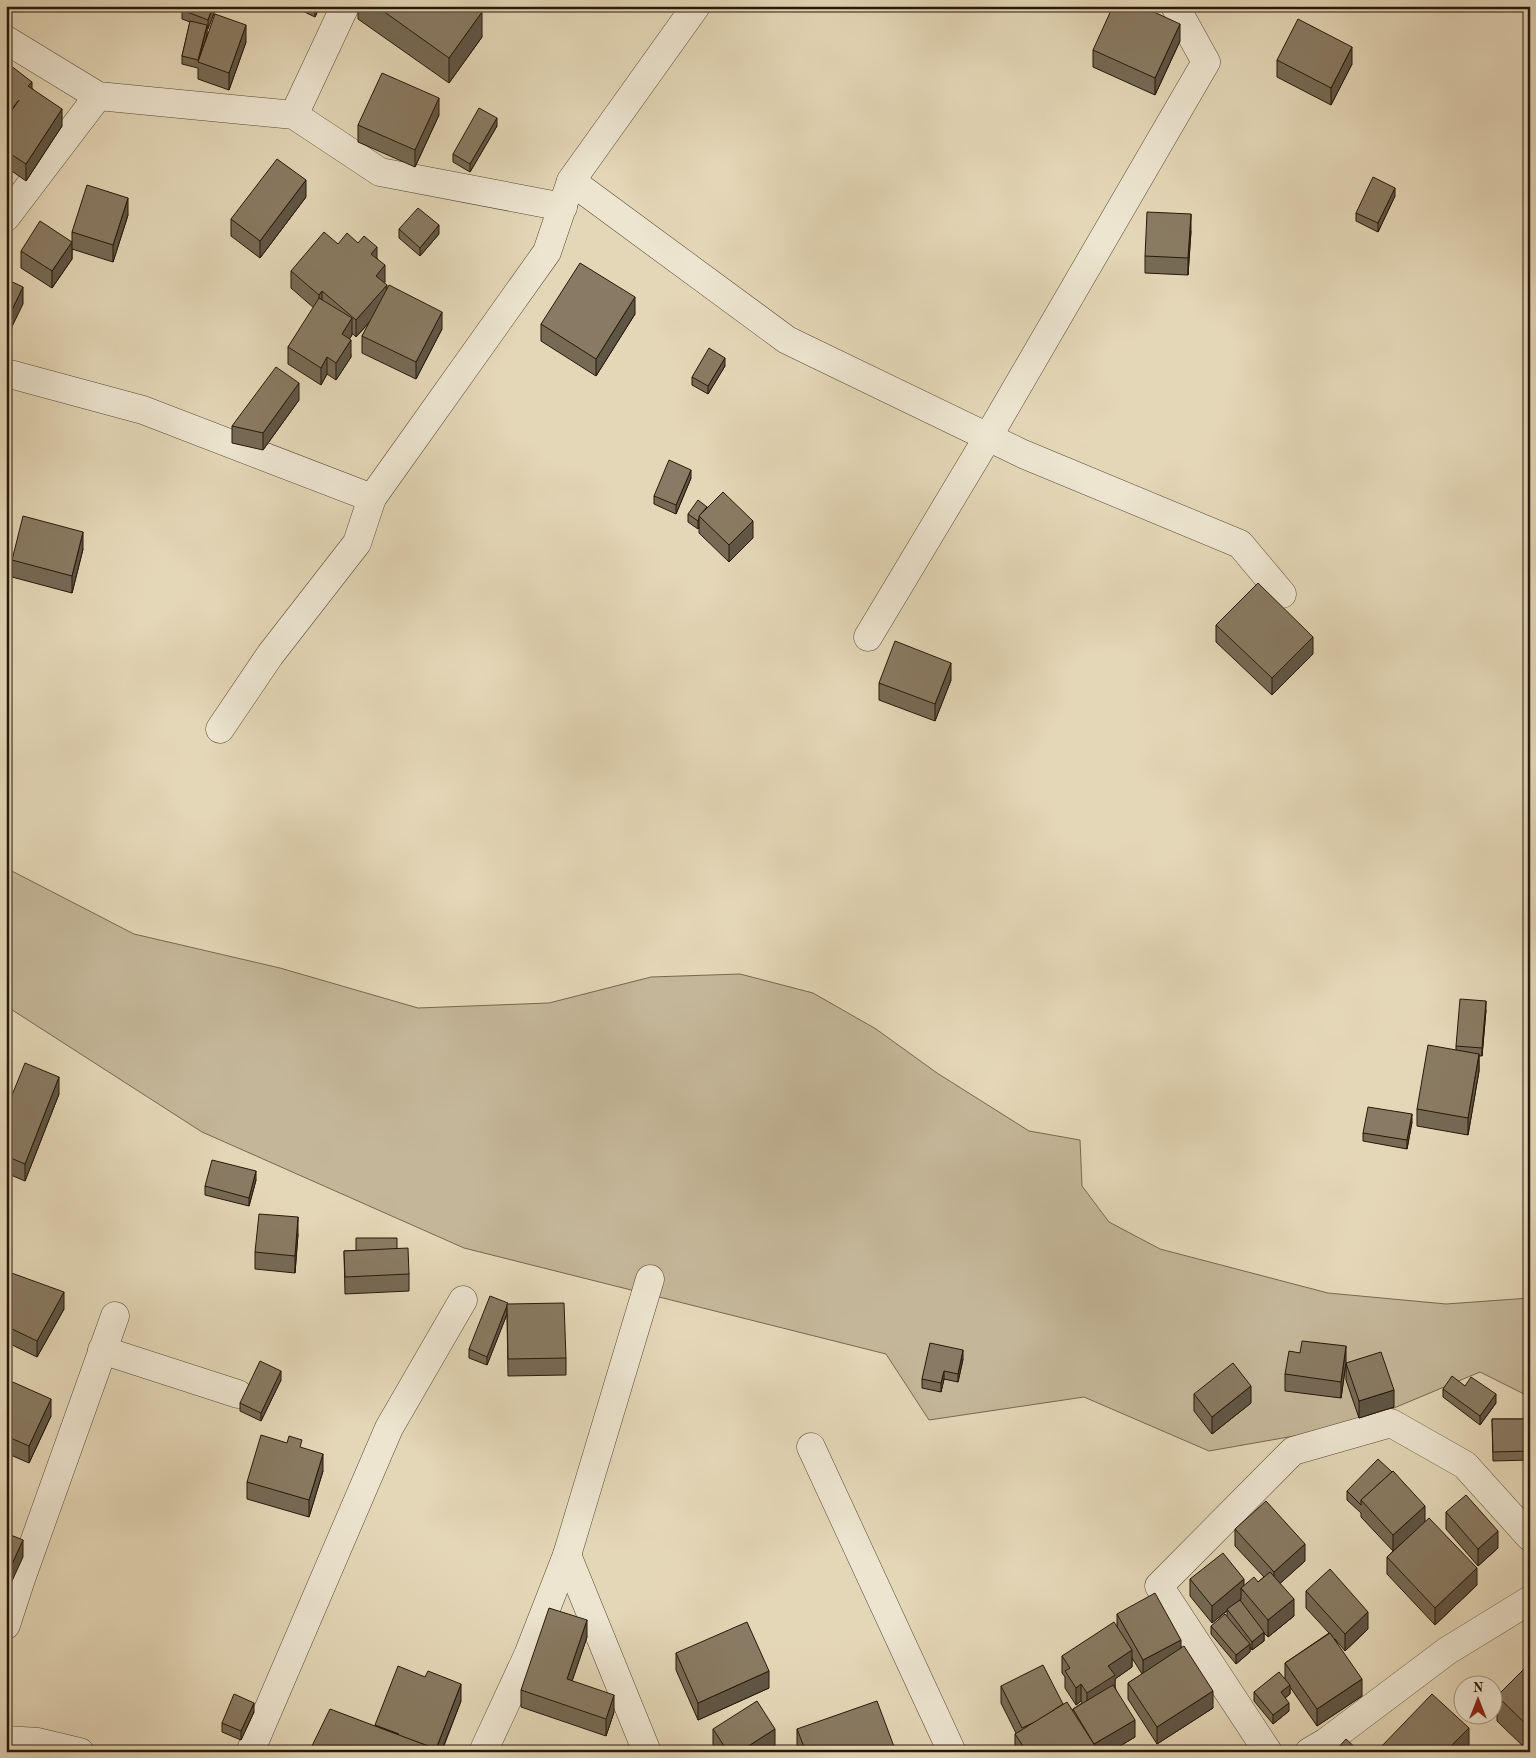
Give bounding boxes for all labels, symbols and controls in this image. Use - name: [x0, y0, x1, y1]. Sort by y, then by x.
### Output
- north arrow: [1454, 1676, 1504, 1726]
- text: N: [1473, 1681, 1484, 1695]

